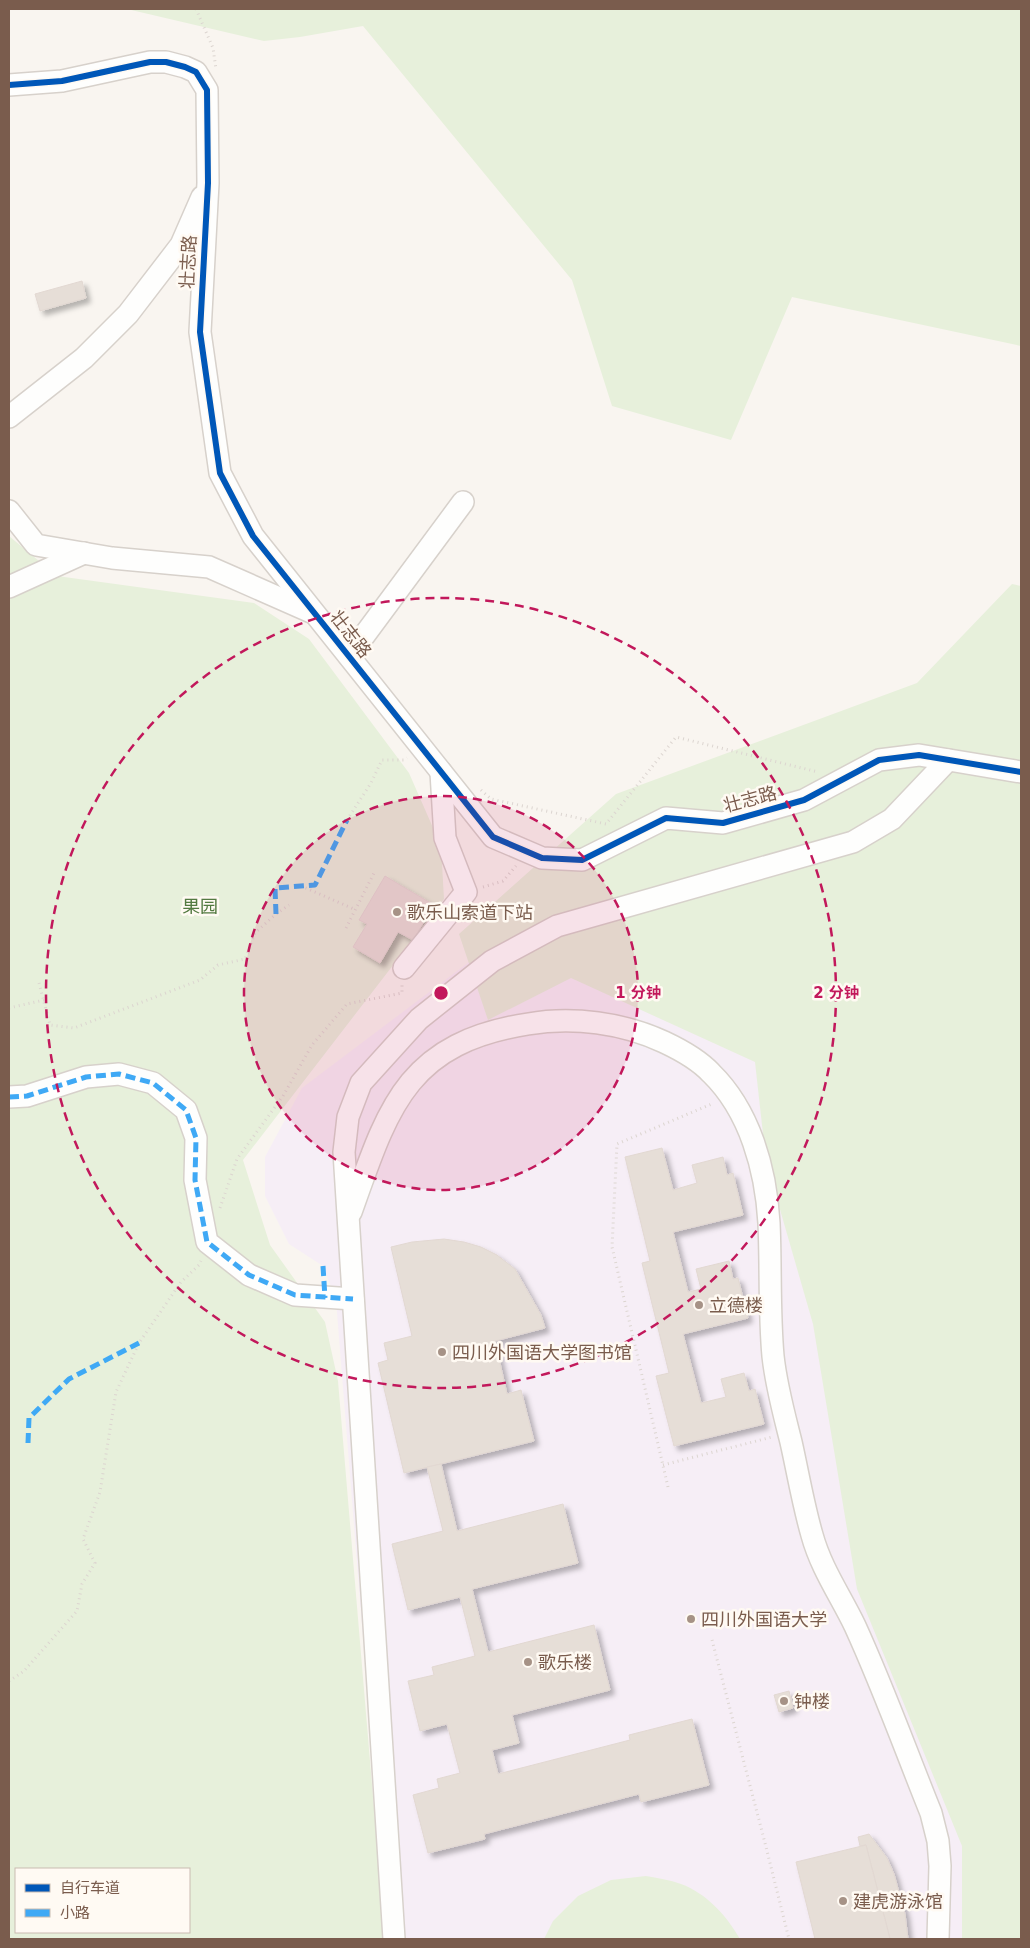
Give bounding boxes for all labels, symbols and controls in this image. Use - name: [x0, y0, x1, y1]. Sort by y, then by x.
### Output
- street label: 壮志路: [176, 234, 200, 290]
- street label: 壮志路: [326, 606, 376, 662]
- street label: 壮志路: [721, 782, 779, 816]
- park label: 果园: [182, 896, 218, 917]
- place label: 歌乐山索道下站: [407, 902, 533, 923]
- marker: 歌乐山索道下站: [391, 906, 403, 918]
- centre of rings: [432, 984, 450, 1002]
- text: 1 分钟: [615, 984, 661, 1002]
- text: 2 分钟: [813, 984, 859, 1002]
- place label: 立德楼: [709, 1295, 763, 1316]
- marker: 立德楼: [693, 1299, 705, 1311]
- place label: 四川外国语大学图书馆: [452, 1342, 632, 1363]
- marker: 四川外国语大学图书馆: [436, 1346, 448, 1358]
- place label: 四川外国语大学: [701, 1609, 827, 1630]
- marker: 四川外国语大学: [685, 1613, 697, 1625]
- place label: 歌乐楼: [538, 1652, 592, 1673]
- marker: 歌乐楼: [522, 1656, 534, 1668]
- place label: 钟楼: [794, 1691, 830, 1712]
- marker: 钟楼: [778, 1695, 790, 1707]
- legend: [15, 1868, 190, 1933]
- text: 自行车道: [60, 1879, 120, 1897]
- place label: 建虎游泳馆: [853, 1891, 943, 1912]
- marker: 建虎游泳馆: [837, 1895, 849, 1907]
- text: 小路: [60, 1904, 90, 1922]

